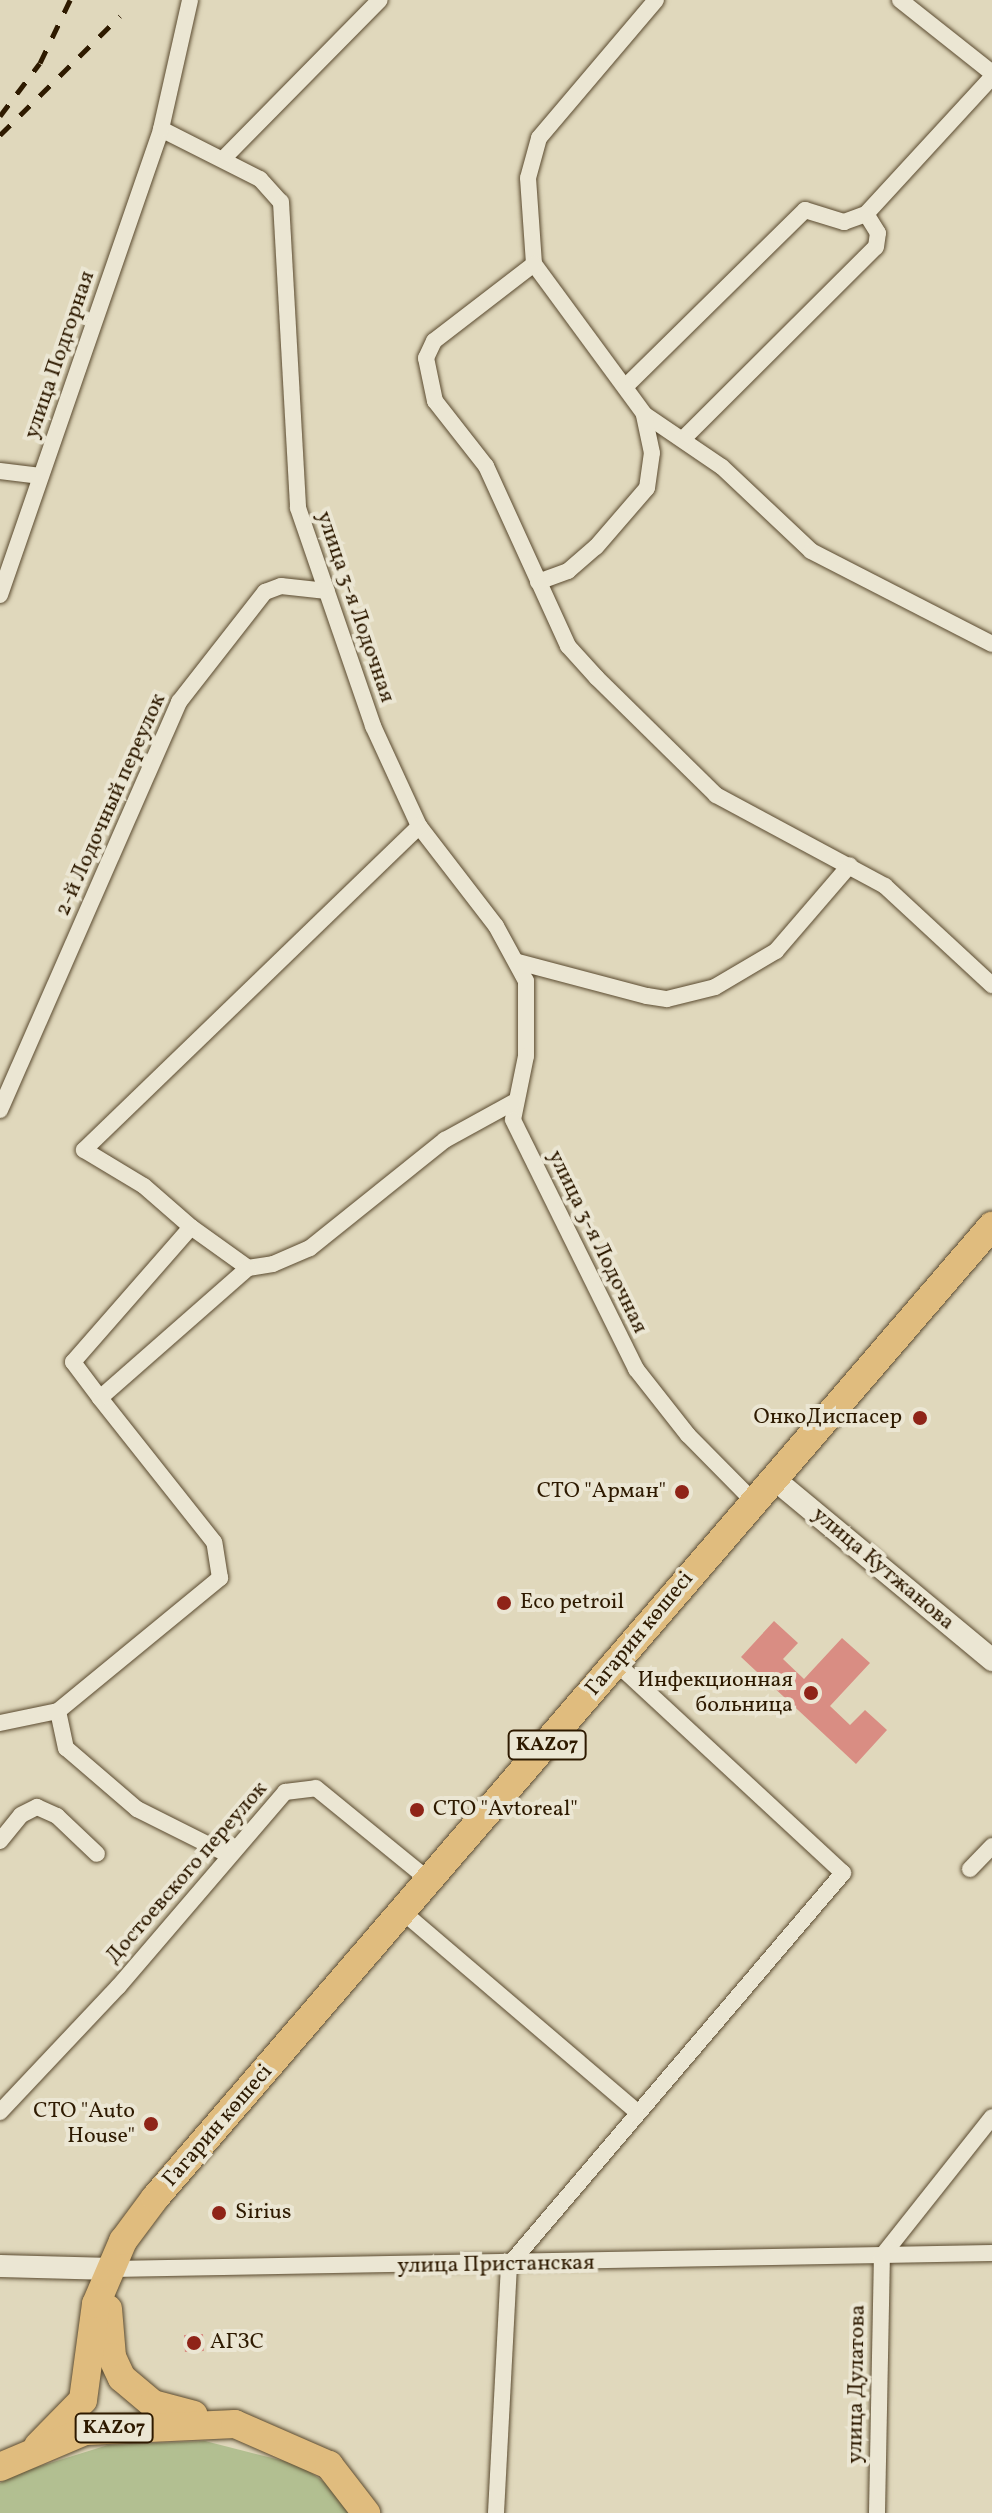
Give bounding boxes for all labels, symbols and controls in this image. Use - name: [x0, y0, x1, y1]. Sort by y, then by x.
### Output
- street label: улица Подгорная: [19, 268, 101, 442]
- street label: улица 3-я Лодочная: [310, 508, 400, 706]
- street label: 2-й Лодочный переулок: [50, 690, 172, 920]
- street label: улица 3-я Лодочная: [541, 1146, 653, 1338]
- place label: ОнкоДиспасер: [754, 1405, 902, 1431]
- marker: ОнкоДиспасер: [909, 1407, 931, 1429]
- place label: СТО "Арман": [537, 1479, 666, 1505]
- marker: СТО "Арман": [673, 1483, 691, 1501]
- street label: улица Кутжанова: [806, 1502, 960, 1636]
- street label: Гагарин көшесі: [580, 1567, 700, 1701]
- place label: Eco petroil: [520, 1590, 624, 1616]
- marker: Eco petroil: [495, 1594, 513, 1612]
- place label: Инфекционная больница: [638, 1667, 793, 1718]
- marker: Инфекционная больница: [800, 1682, 822, 1704]
- road number: KAZ07: [507, 1729, 587, 1761]
- street label: Достоевского переулок: [101, 1776, 273, 1970]
- place label: СТО "Avtoreal": [433, 1797, 576, 1823]
- marker: СТО "Avtoreal": [408, 1801, 426, 1819]
- street label: Гагарин көшесі: [158, 2059, 278, 2193]
- place label: СТО "Auto House": [35, 2098, 135, 2150]
- marker: СТО "Auto House": [142, 2115, 160, 2133]
- place label: Sirius: [235, 2200, 291, 2226]
- marker: Sirius: [210, 2204, 228, 2222]
- street label: улица Пристанская: [397, 2250, 595, 2280]
- street label: улица Дулатова: [842, 2304, 872, 2464]
- place label: АГЗС: [210, 2330, 264, 2356]
- marker: АГЗС: [185, 2334, 203, 2352]
- road number: KAZ07: [74, 2412, 154, 2444]

